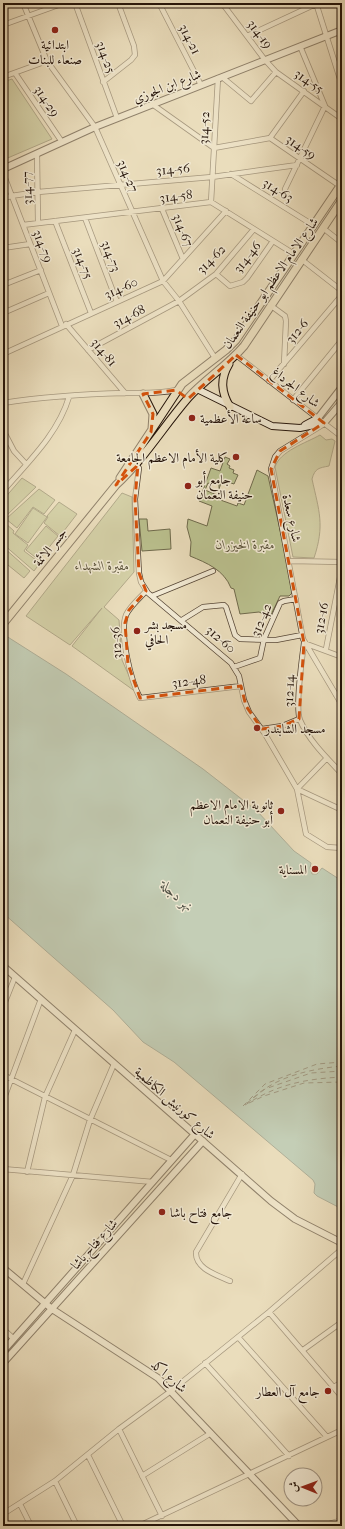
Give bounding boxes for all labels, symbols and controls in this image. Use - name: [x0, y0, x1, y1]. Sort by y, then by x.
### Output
- street label: 314-19: [244, 17, 276, 52]
- street label: 314-21: [176, 21, 204, 57]
- marker: ابتدائية صنعاء للبنات: [50, 25, 60, 35]
- place label: ابتدائية صنعاء للبنات: [28, 37, 82, 68]
- street label: 314-25: [93, 39, 119, 76]
- street label: شارع ابن الجوزي: [131, 66, 204, 110]
- street label: 314-55: [292, 66, 327, 97]
- street label: 314-29: [31, 82, 63, 120]
- street label: 314-52: [196, 111, 212, 145]
- street label: 314-59: [283, 131, 319, 163]
- street label: 314-27: [114, 157, 142, 195]
- street label: 314-56: [156, 160, 191, 178]
- street label: 314-77: [19, 171, 35, 205]
- street label: 314-63: [260, 175, 296, 205]
- street label: 314-58: [159, 187, 193, 205]
- street label: 314-67: [170, 211, 196, 249]
- street label: شارع الامام الاعظم ابو حنيفة النعمان: [219, 214, 325, 354]
- street label: 314-79: [30, 227, 56, 265]
- street label: 314-73: [98, 238, 124, 274]
- street label: 314-46: [230, 238, 264, 276]
- street label: 314-62: [193, 241, 229, 277]
- street label: 314-75: [70, 245, 96, 281]
- street label: 314-60: [102, 274, 140, 302]
- street label: 314-68: [110, 301, 148, 331]
- street label: 312-6: [283, 315, 312, 346]
- street label: 314-81: [88, 335, 120, 369]
- street label: شارع الجرداغ: [267, 364, 323, 413]
- place label: ساعة الأعظمية: [200, 410, 262, 426]
- marker: ساعة الأعظمية: [187, 413, 197, 423]
- place label: كلية الأمام الاعظم الجامعة: [116, 449, 228, 470]
- marker: كلية الأمام الاعظم الجامعة: [231, 452, 241, 462]
- place label: جامع أبو حنيفة النعمان: [194, 471, 253, 502]
- marker: جامع أبو حنيفة النعمان: [183, 481, 193, 491]
- street label: شارع سعدة: [276, 493, 304, 544]
- street label: جسر الائمة: [30, 525, 71, 570]
- park label: مقبرة الخيزران: [215, 537, 275, 553]
- park label: مقبرة الشهداء: [75, 558, 129, 574]
- street label: 312-16: [311, 600, 332, 635]
- street label: 312-42: [247, 601, 275, 639]
- place label: مسجد بشر الحافي: [143, 617, 187, 651]
- street label: 312-60: [203, 622, 239, 656]
- street label: 312-36: [107, 625, 125, 660]
- marker: مسجد بشر الحافي: [132, 626, 142, 636]
- street label: 312-48: [171, 671, 207, 691]
- street label: 312-14: [281, 674, 297, 707]
- place label: مسجد الشابندر: [263, 721, 325, 737]
- marker: مسجد الشابندر: [252, 723, 262, 733]
- place label: ثانوية الامام الاعظم أبو حنيفة النعمان: [190, 797, 274, 828]
- marker: ثانوية الامام الاعظم أبو حنيفة النعمان: [276, 806, 286, 816]
- place label: المسناية: [279, 862, 307, 878]
- marker: المسناية: [310, 864, 320, 874]
- water label: نهر دجلة: [155, 876, 197, 916]
- street label: شارع كورنيش الكاظمية: [129, 1064, 218, 1145]
- place label: جامع فتاح باشا: [170, 1205, 232, 1225]
- marker: جامع فتاح باشا: [157, 1207, 167, 1217]
- street label: شارع فتاح باشا: [68, 1216, 123, 1275]
- street label: شارع اكد: [146, 1356, 190, 1399]
- place label: جامع آل العطار: [254, 1384, 320, 1404]
- marker: جامع آل العطار: [323, 1386, 333, 1396]
- north arrow: [283, 1467, 323, 1507]
- text: ش: [287, 1481, 300, 1492]

